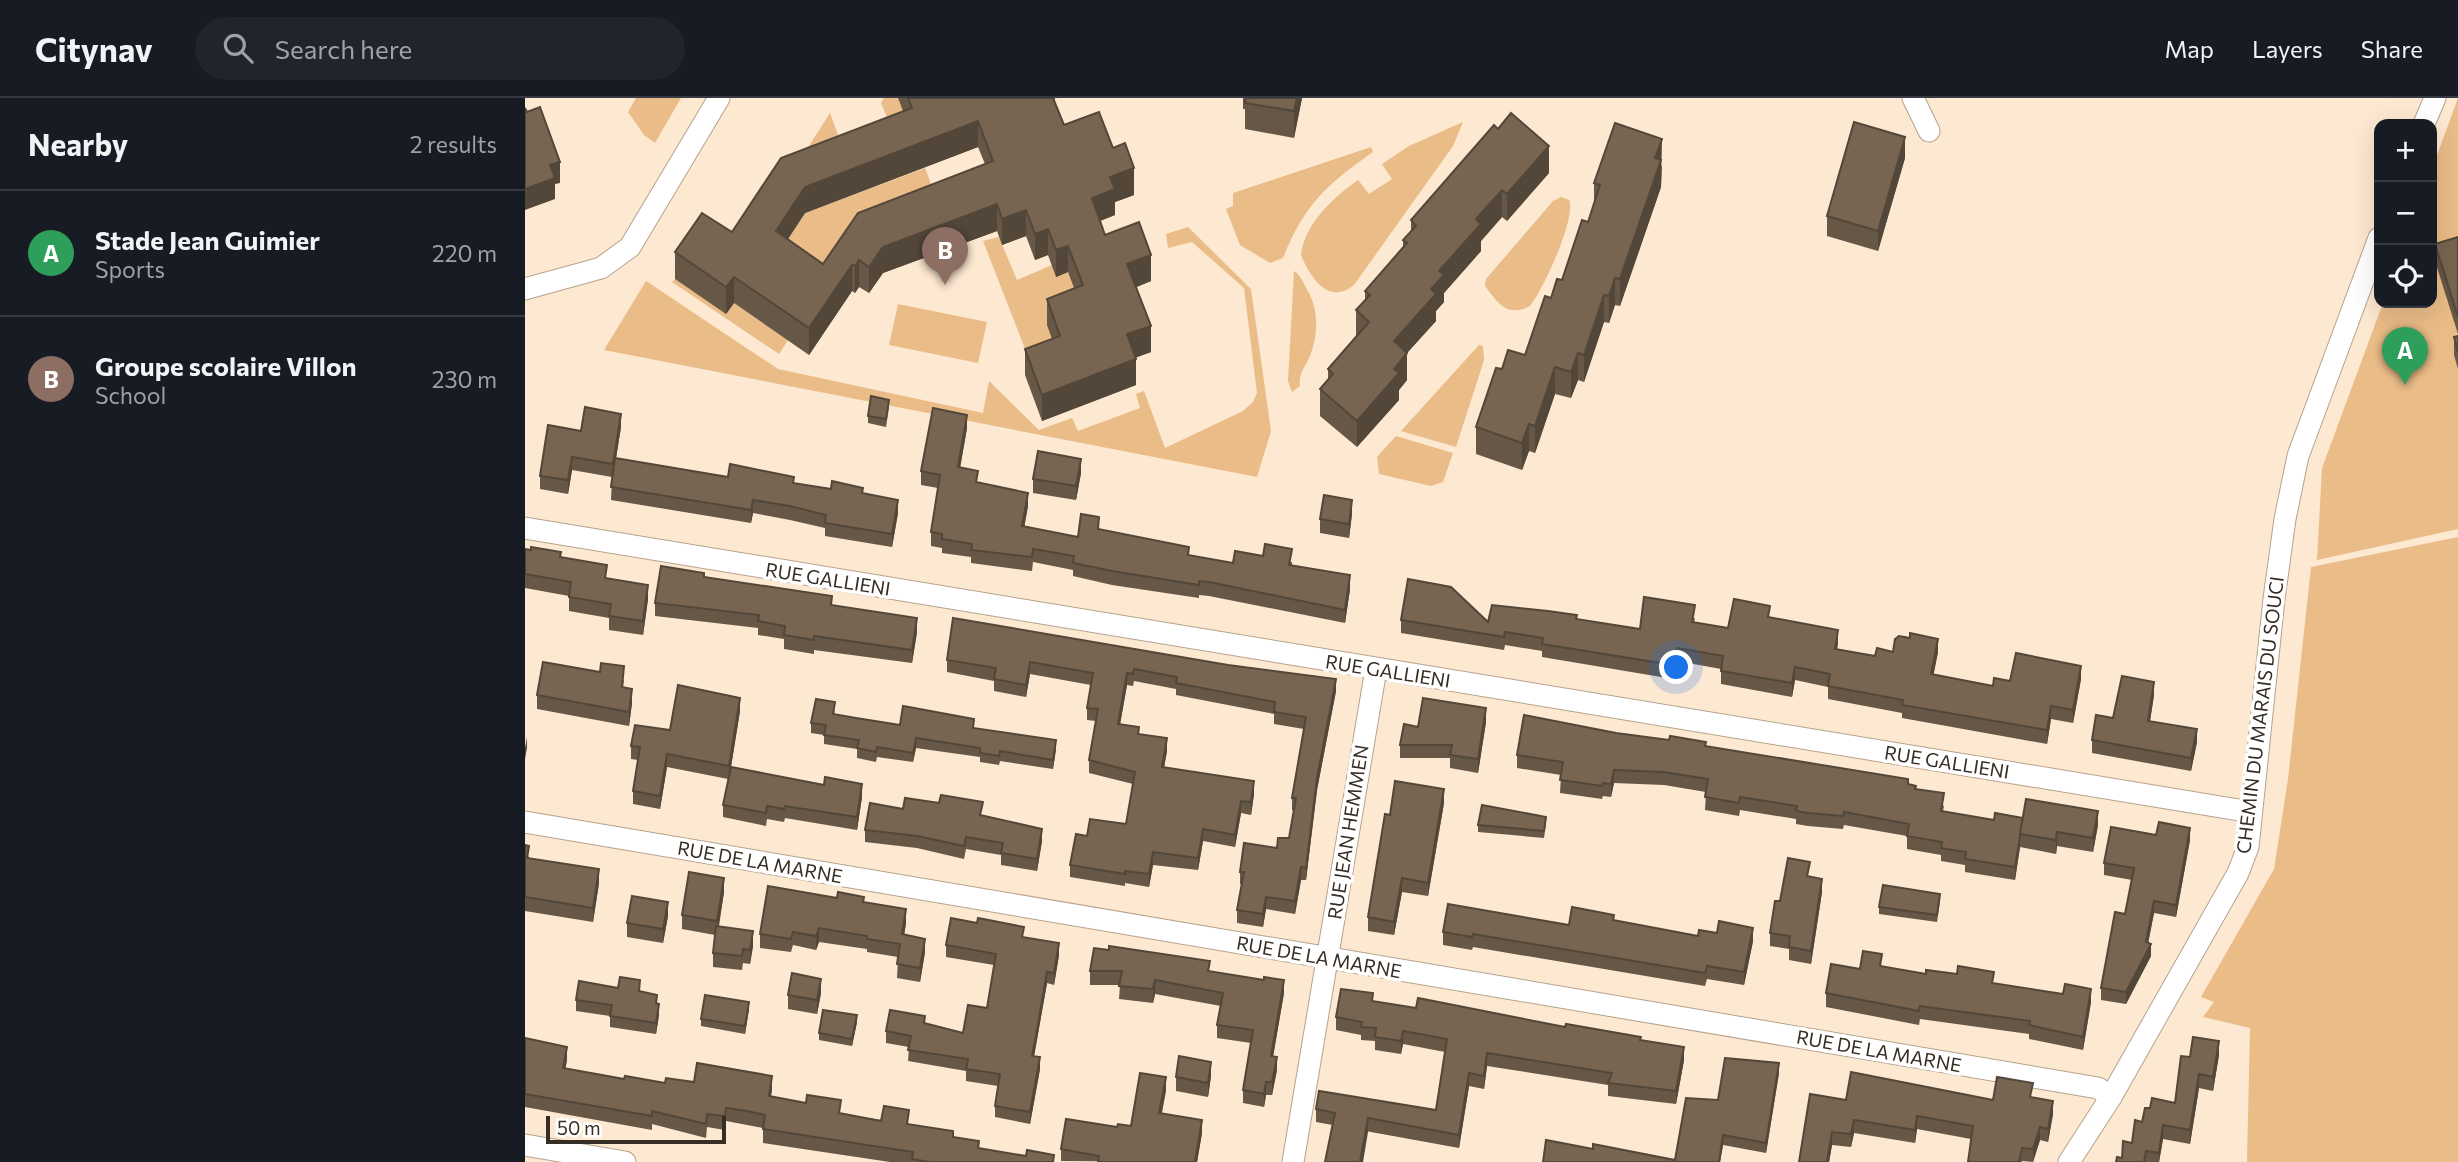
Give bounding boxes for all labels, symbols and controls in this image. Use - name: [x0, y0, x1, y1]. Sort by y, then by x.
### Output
- search box: [195, 17, 685, 80]
- text: Citynav: [35, 28, 153, 69]
- icon: search: [219, 29, 257, 67]
- text: Search here: [275, 33, 412, 64]
- text: Map: [2165, 34, 2214, 63]
- text: Layers: [2252, 34, 2323, 63]
- text: Share: [2361, 34, 2423, 63]
- map controls: [2374, 119, 2437, 308]
- button: +: [2374, 119, 2437, 182]
- text: Nearby: [28, 125, 128, 162]
- text: 2 results: [410, 130, 497, 158]
- button: −: [2374, 182, 2437, 245]
- text: Stade Jean Guimier: [95, 224, 320, 255]
- pin: B: [922, 227, 968, 285]
- text: A: [43, 239, 59, 267]
- text: 220 m: [432, 239, 497, 267]
- button: locate: [2374, 245, 2437, 308]
- text: Sports: [95, 255, 165, 283]
- pin: A: [2382, 327, 2428, 385]
- text: Groupe scolaire Villon: [95, 350, 356, 381]
- text: B: [43, 365, 59, 393]
- text: 230 m: [432, 365, 497, 393]
- text: School: [95, 381, 166, 409]
- street label: RUE GALLIENI: [764, 557, 892, 600]
- street label: CHEMIN DU MARAIS DU SOUCI: [2231, 575, 2288, 855]
- street label: RUE GALLIENI: [1324, 649, 1452, 692]
- your location: [1659, 650, 1693, 684]
- street label: RUE GALLIENI: [1883, 740, 2011, 783]
- street label: RUE JEAN HEMMEN: [1322, 743, 1373, 921]
- street label: RUE DE LA MARNE: [676, 836, 844, 887]
- street label: RUE DE LA MARNE: [1235, 931, 1403, 982]
- street label: RUE DE LA MARNE: [1795, 1025, 1963, 1076]
- scale bar: [546, 1113, 726, 1145]
- text: 50 m: [557, 1116, 601, 1139]

